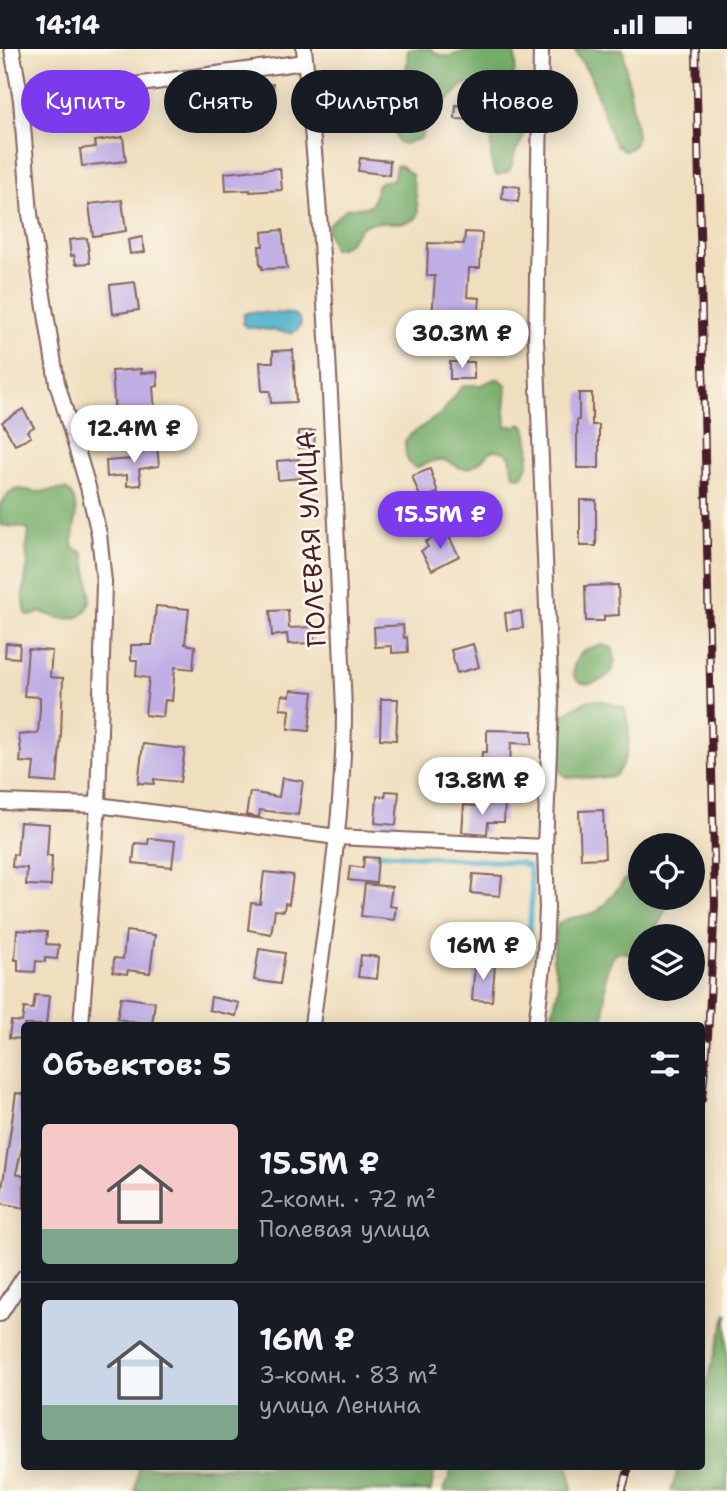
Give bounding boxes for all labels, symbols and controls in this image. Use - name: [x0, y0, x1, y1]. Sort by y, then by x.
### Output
- text: 14:14: [35, 7, 100, 42]
- chip: Купить: [21, 70, 150, 133]
- chip: Снять: [164, 70, 277, 133]
- chip: Фильтры: [291, 70, 443, 133]
- chip: Новое: [457, 70, 578, 133]
- pin: 30.3M ₽: [397, 311, 527, 370]
- text: 30.3M ₽: [412, 318, 512, 348]
- pin: 12.4M ₽: [69, 405, 199, 465]
- text: 12.4M ₽: [87, 413, 181, 443]
- street label: ПОЛЕВАЯ УЛИЦА: [287, 430, 334, 648]
- pin: 15.5M ₽: [375, 491, 505, 551]
- text: 15.5M ₽: [394, 499, 486, 529]
- pin: 13.8M ₽: [417, 757, 547, 817]
- text: 13.8M ₽: [434, 765, 530, 795]
- map controls: [628, 833, 705, 1001]
- button: locate: [628, 833, 705, 910]
- pin: 16M ₽: [434, 923, 532, 982]
- button: layers: [628, 924, 705, 1001]
- text: 16M ₽: [446, 930, 520, 960]
- text: Объектов: 5: [42, 1044, 231, 1085]
- icon: filters: [646, 1045, 684, 1083]
- text: 15.5M ₽: [259, 1143, 380, 1184]
- icon: home: [98, 1152, 182, 1236]
- text: 2-комн. · 72 m²: [259, 1184, 436, 1214]
- text: Полевая улица: [259, 1214, 430, 1244]
- text: 16M ₽: [259, 1319, 355, 1360]
- icon: home: [98, 1328, 182, 1412]
- text: 3-комн. · 83 m²: [259, 1360, 438, 1390]
- text: улица Ленина: [259, 1390, 420, 1420]

